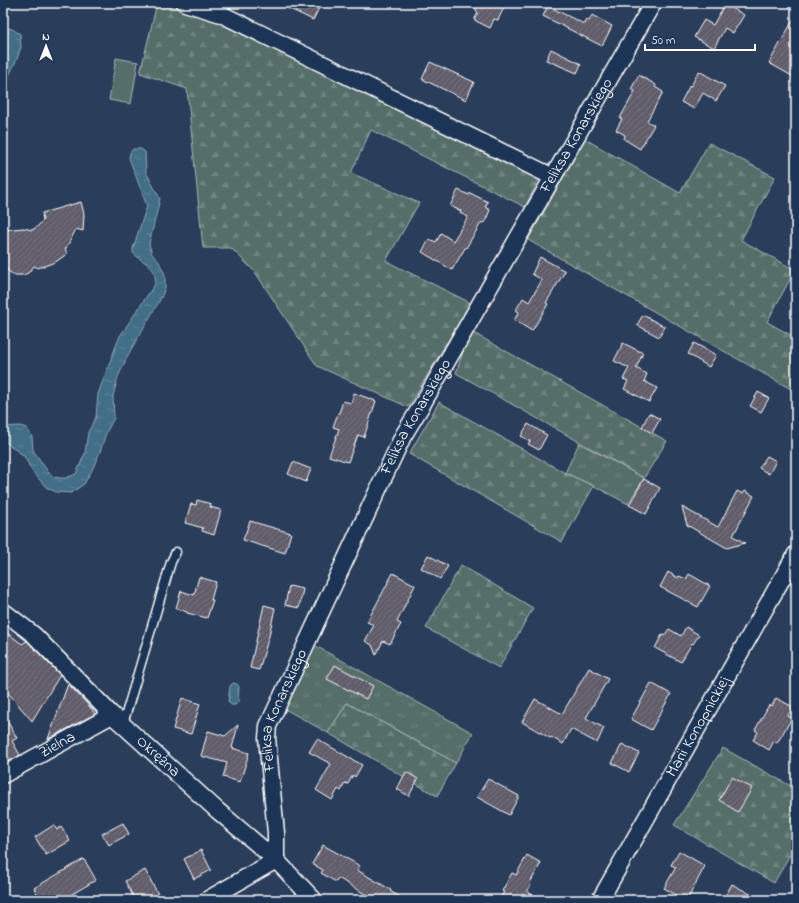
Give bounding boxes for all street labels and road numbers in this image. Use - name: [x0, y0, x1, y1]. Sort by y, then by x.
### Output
- street label: Feliksa Konarskiego: [534, 74, 619, 199]
- street label: Feliksa Konarskiego: [374, 355, 458, 480]
- street label: Feliksa Konarskiego: [255, 645, 314, 774]
- street label: Marii Konopnickiej: [660, 671, 737, 782]
- street label: Zielna: [35, 725, 80, 765]
- street label: Okrężna: [130, 730, 186, 783]

